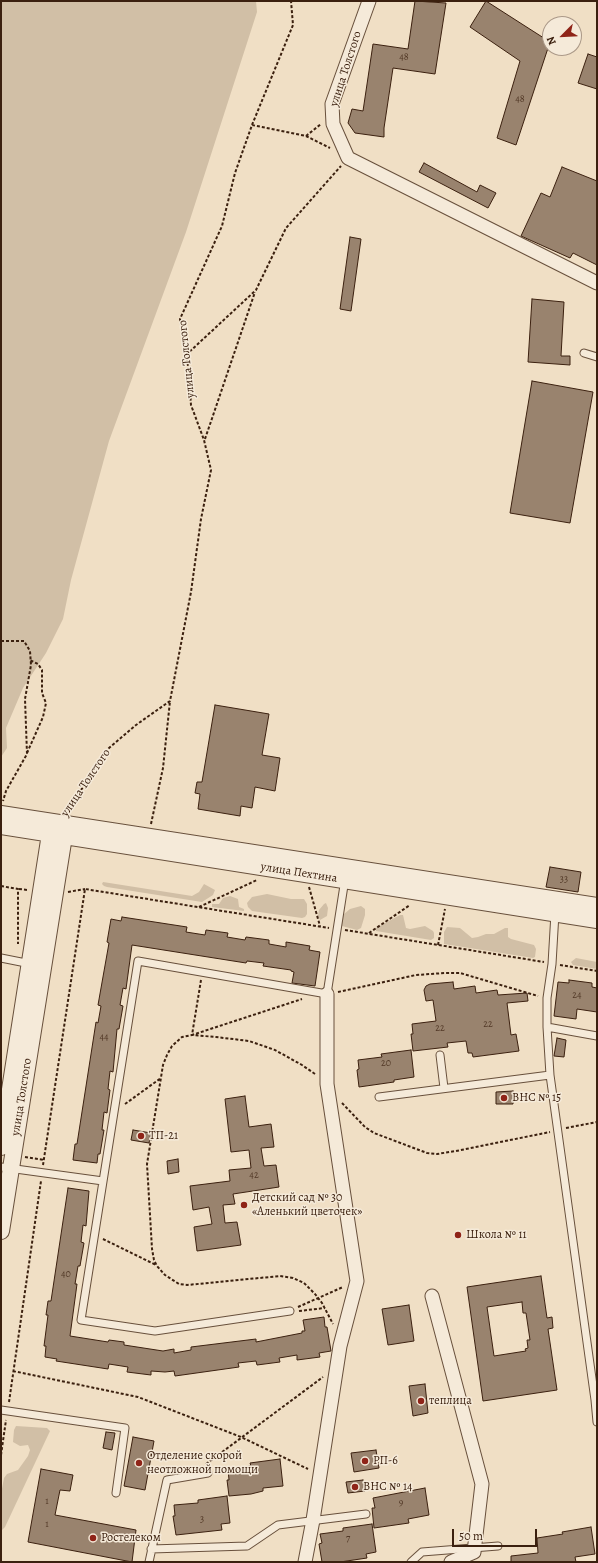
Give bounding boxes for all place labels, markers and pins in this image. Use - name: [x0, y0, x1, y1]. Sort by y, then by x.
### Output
- place label: ВНС № 15: [512, 1091, 561, 1105]
- marker: ВНС № 15: [499, 1093, 509, 1103]
- place label: ТП-21: [149, 1129, 178, 1143]
- marker: ТП-21: [136, 1131, 146, 1141]
- place label: Детский сад № 30 «Аленький цветочек»: [252, 1191, 362, 1219]
- marker: Детский сад № 30 «Аленький цветочек»: [239, 1200, 249, 1210]
- place label: Школа № 11: [466, 1228, 527, 1242]
- marker: Школа № 11: [453, 1230, 463, 1240]
- place label: теплица: [429, 1394, 472, 1408]
- marker: теплица: [416, 1396, 426, 1406]
- place label: Отделение скорой неотложной помощи: [147, 1449, 258, 1477]
- place label: РП-6: [373, 1454, 398, 1468]
- marker: РП-6: [360, 1456, 370, 1466]
- marker: Отделение скорой неотложной помощи: [134, 1458, 144, 1468]
- place label: ВНС № 14: [363, 1480, 412, 1494]
- marker: ВНС № 14: [350, 1482, 360, 1492]
- place label: Ростелеком: [101, 1531, 161, 1545]
- marker: Ростелеком: [88, 1533, 98, 1543]

